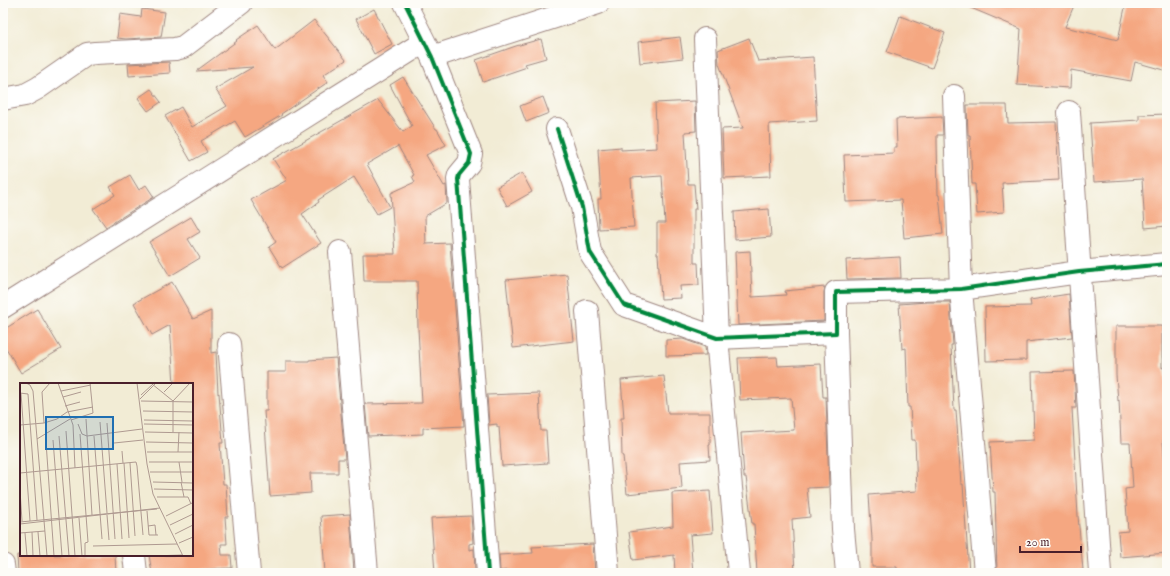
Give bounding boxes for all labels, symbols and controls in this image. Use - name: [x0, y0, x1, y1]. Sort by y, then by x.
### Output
- inset map: [20, 383, 193, 556]
- scale bar: [1020, 528, 1081, 554]
- text: 20 m: [1026, 535, 1049, 550]

